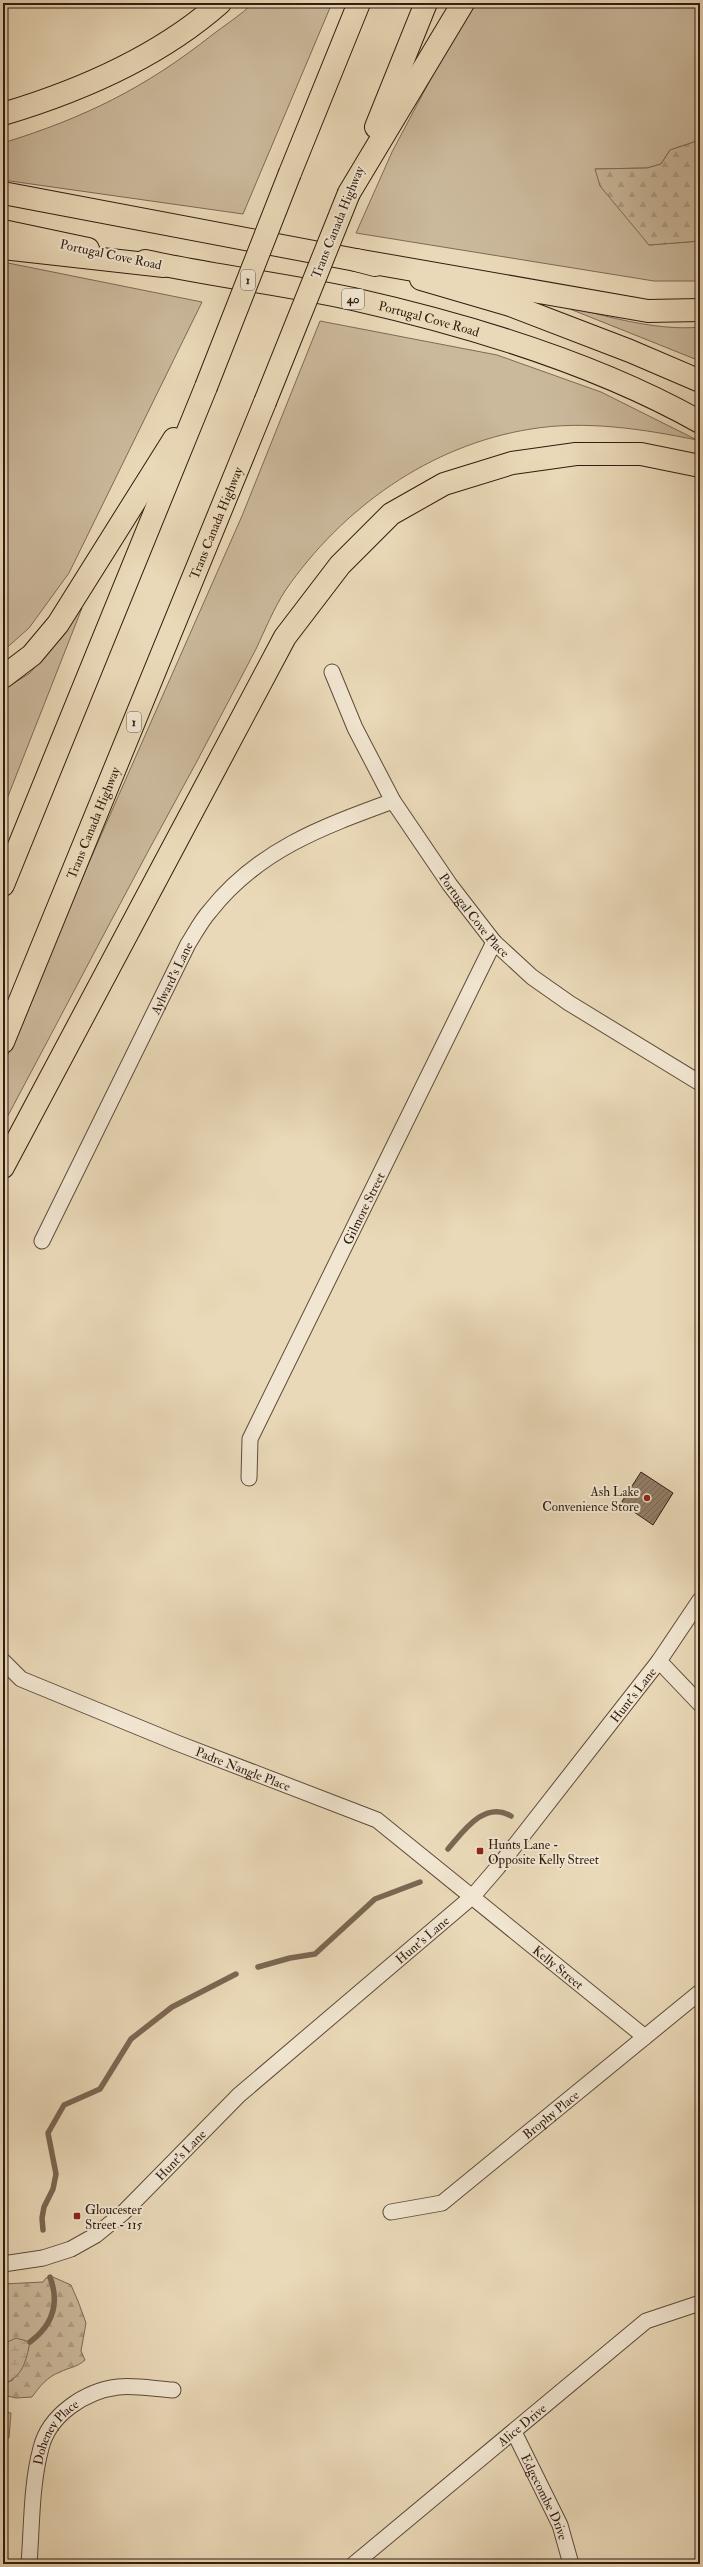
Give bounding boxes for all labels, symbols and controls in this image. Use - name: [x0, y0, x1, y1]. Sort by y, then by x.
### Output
- street label: Trans Canada Highway: [308, 164, 369, 281]
- street label: Portugal Cove Road: [58, 236, 164, 274]
- road number: 1: [241, 270, 255, 290]
- road number: 40: [342, 289, 364, 309]
- street label: Portugal Cove Road: [377, 298, 482, 341]
- street label: Trans Canada Highway: [186, 464, 248, 582]
- road number: 1: [127, 712, 141, 732]
- street label: Trans Canada Highway: [64, 764, 125, 882]
- street label: Portugal Cove Place: [435, 870, 513, 961]
- street label: Aylward's Lane: [147, 939, 197, 1018]
- street label: Gilmore Street: [340, 1170, 389, 1247]
- place label: Ash Lake Convenience Store: [542, 1484, 640, 1515]
- marker: Ash Lake Convenience Store: [642, 1493, 652, 1503]
- street label: Hunt's Lane: [607, 1664, 660, 1726]
- street label: Padre Nangle Place: [193, 1744, 293, 1795]
- place label: Hunts Lane - Opposite Kelly Street: [488, 1837, 599, 1869]
- marker: Hunts Lane - Opposite Kelly Street: [475, 1846, 485, 1856]
- street label: Hunt's Lane: [393, 1913, 453, 1967]
- street label: Kelly Street: [529, 1942, 587, 1993]
- street label: Brophy Place: [520, 2087, 583, 2143]
- street label: Hunt's Lane: [152, 2126, 210, 2184]
- place label: Gloucester Street - 115: [85, 2202, 143, 2233]
- marker: Gloucester Street - 115: [72, 2211, 82, 2221]
- street label: Doheney Place: [30, 2396, 82, 2467]
- street label: Alice Drive: [494, 2400, 550, 2451]
- street label: Edgecombe Drive: [517, 2452, 571, 2542]

